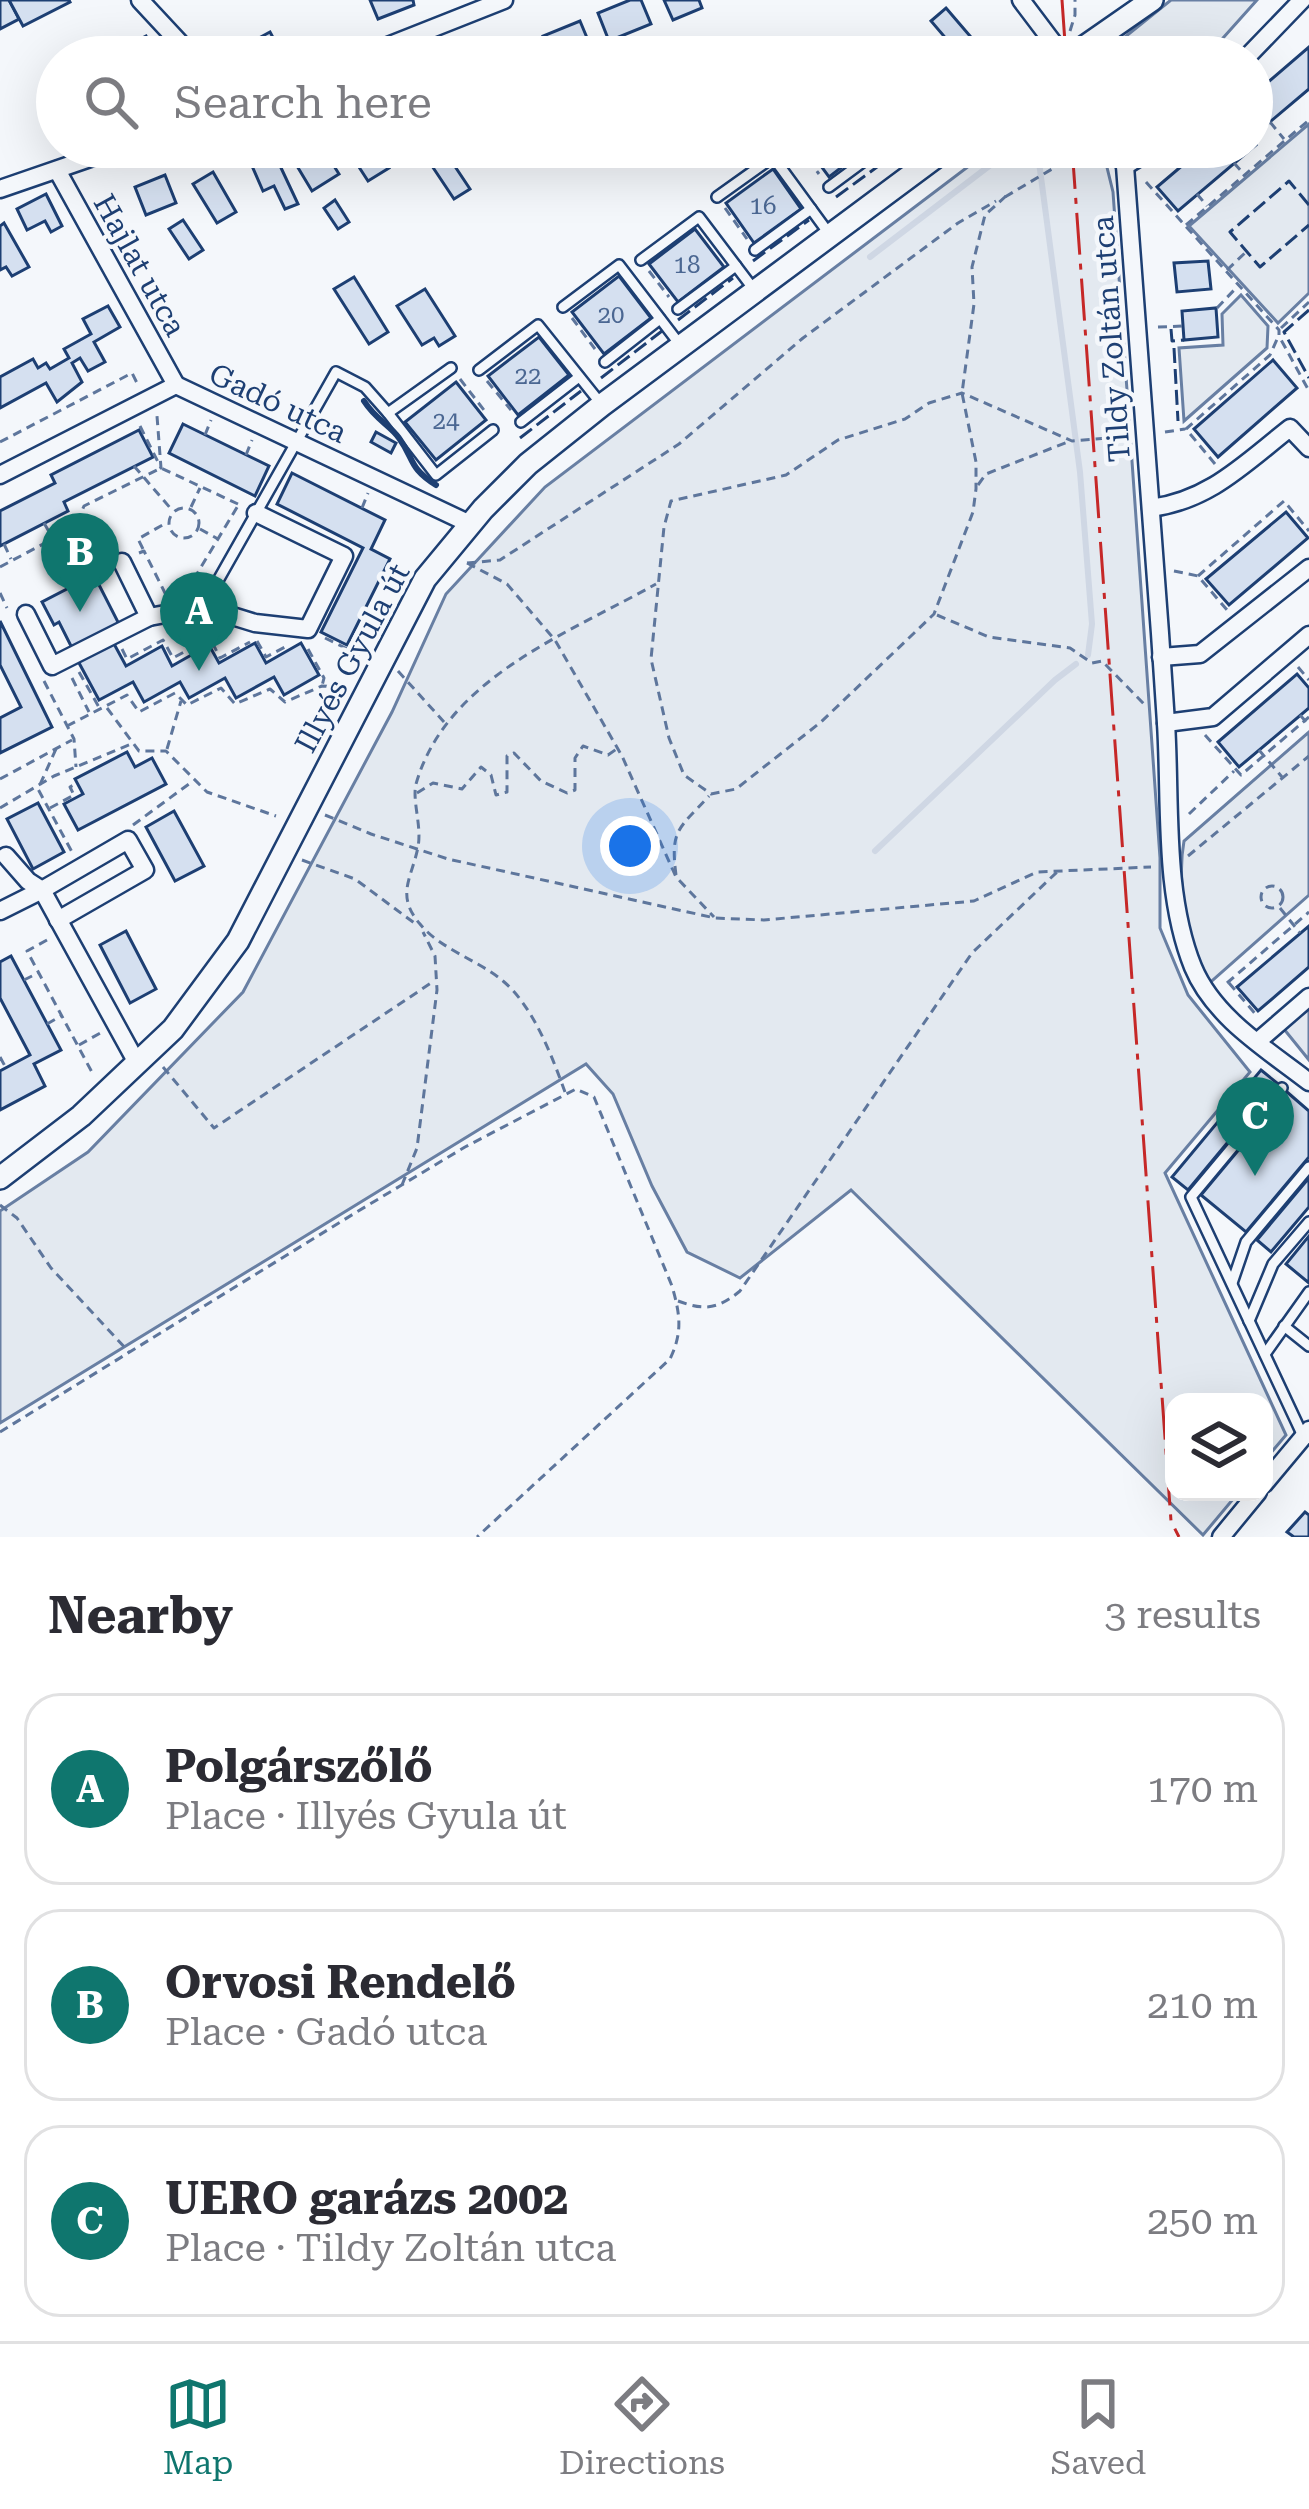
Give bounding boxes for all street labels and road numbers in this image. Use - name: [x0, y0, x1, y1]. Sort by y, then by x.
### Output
- street label: Hajlat utca: [87, 188, 193, 342]
- street label: Tildy Zoltán utca: [1085, 215, 1137, 463]
- street label: Gadó utca: [204, 356, 352, 450]
- street label: Illyés Gyula út: [288, 558, 416, 758]

